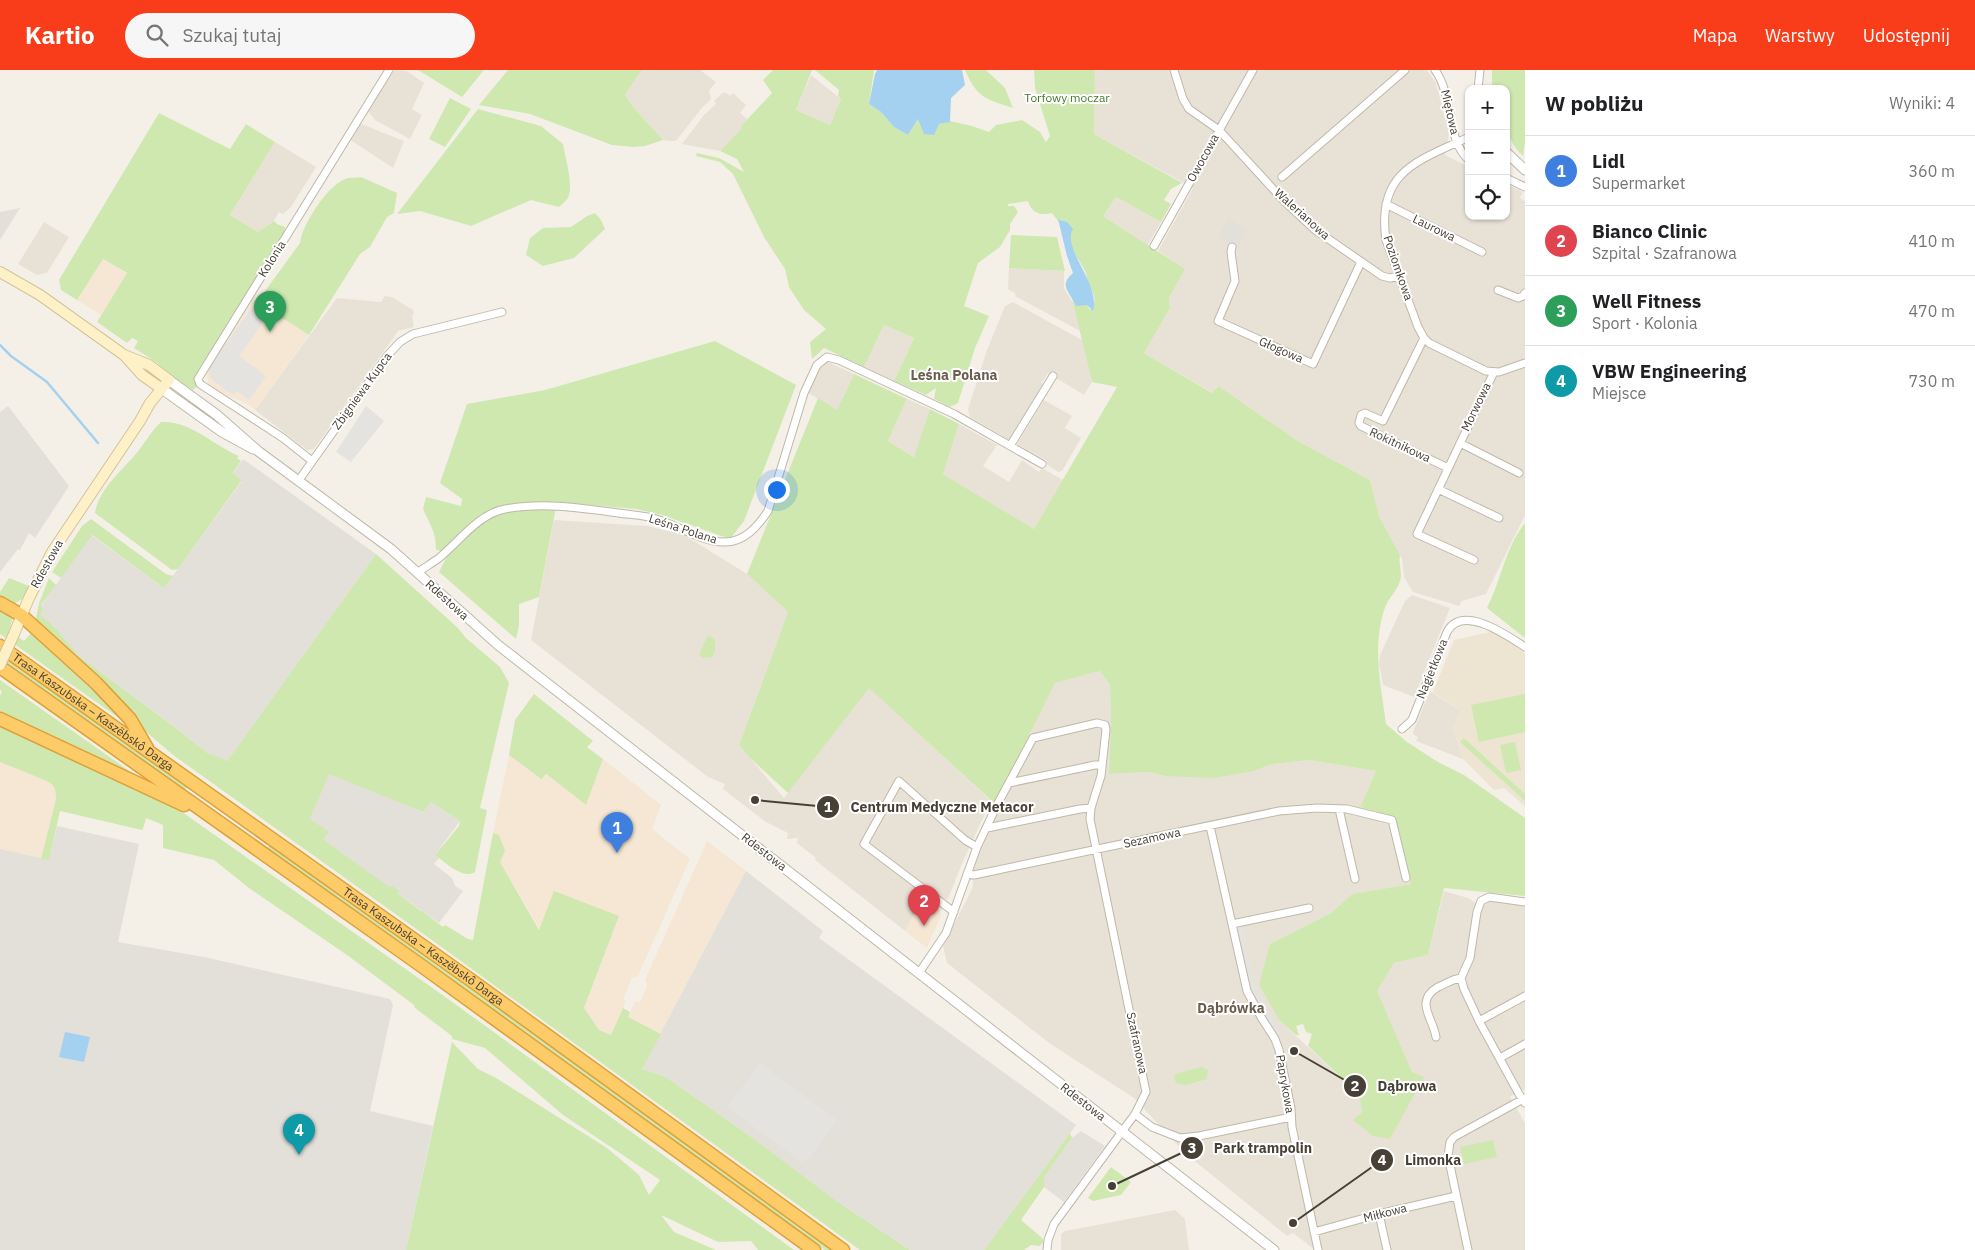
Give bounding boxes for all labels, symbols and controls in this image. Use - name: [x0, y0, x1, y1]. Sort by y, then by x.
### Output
- search box: [125, 13, 475, 58]
- text: Kartio: [25, 19, 95, 51]
- icon: search: [143, 21, 171, 49]
- text: Szukaj tutaj: [183, 23, 282, 47]
- text: Mapa: [1693, 24, 1737, 47]
- text: Warstwy: [1765, 24, 1835, 47]
- text: Udostępnij: [1863, 24, 1950, 47]
- map controls: [1465, 85, 1510, 220]
- button: +: [1465, 85, 1510, 130]
- street label: Miętowa: [1438, 88, 1463, 136]
- text: W pobliżu: [1545, 89, 1644, 117]
- park label: Torfowy moczar: [1024, 90, 1110, 105]
- text: Wyniki: 4: [1889, 93, 1955, 113]
- button: −: [1465, 130, 1510, 175]
- street label: Owocowa: [1183, 131, 1222, 184]
- text: Lidl: [1592, 149, 1625, 173]
- text: 1: [1556, 161, 1566, 181]
- text: 360 m: [1908, 161, 1955, 181]
- text: Supermarket: [1592, 173, 1685, 193]
- button: locate: [1465, 175, 1510, 220]
- street label: Walerianowa: [1271, 185, 1334, 243]
- street label: Laurowa: [1410, 211, 1459, 245]
- text: Bianco Clinic: [1592, 219, 1707, 243]
- text: 2: [1556, 231, 1566, 251]
- text: 410 m: [1908, 231, 1955, 251]
- street label: Poziomkowa: [1380, 233, 1417, 303]
- street label: Kolonia: [255, 237, 289, 280]
- text: Szpital · Szafranowa: [1592, 243, 1737, 263]
- text: Well Fitness: [1592, 289, 1701, 313]
- pin: 3: [254, 291, 286, 332]
- text: 3: [1556, 301, 1566, 321]
- text: 470 m: [1908, 301, 1955, 321]
- text: Sport · Kolonia: [1592, 313, 1698, 333]
- street label: Głogowa: [1257, 333, 1306, 366]
- street label: Zbigniewa Kupca: [329, 349, 395, 432]
- text: VBW Engineering: [1592, 359, 1746, 383]
- district label: Leśna Polana: [910, 366, 998, 384]
- text: 4: [1556, 371, 1566, 391]
- text: 730 m: [1908, 371, 1955, 391]
- street label: Morwowa: [1457, 379, 1494, 434]
- text: Miejsce: [1592, 383, 1646, 403]
- street label: Rokitnikowa: [1367, 424, 1434, 466]
- your location: [764, 477, 790, 503]
- street label: Leśna Polana: [647, 510, 720, 547]
- street label: Rdestowa: [27, 536, 66, 591]
- street label: Rdestowa: [423, 576, 473, 623]
- street label: Nagietkowa: [1413, 636, 1451, 701]
- street label: Trasa Kaszubska – Kaszëbskô Darga: [10, 649, 177, 774]
- callout: Centrum Medyczne Metacor: [816, 792, 1044, 821]
- text: 1: [823, 797, 833, 816]
- text: Centrum Medyczne Metacor: [850, 798, 1034, 816]
- pin: 1: [601, 812, 633, 853]
- street label: Sezamowa: [1122, 824, 1182, 851]
- street label: Rdestowa: [739, 829, 790, 874]
- street label: Trasa Kaszubska – Kaszëbskô Darga: [340, 884, 507, 1009]
- pin: 2: [908, 885, 940, 926]
- district label: Dąbrówka: [1197, 999, 1265, 1017]
- street label: Szafranowa: [1124, 1011, 1151, 1076]
- street label: Paprykowa: [1273, 1053, 1298, 1115]
- callout: Dąbrowa: [1342, 1072, 1446, 1101]
- text: 2: [1350, 1076, 1360, 1095]
- text: Dąbrowa: [1377, 1077, 1437, 1095]
- street label: Rdestowa: [1058, 1079, 1109, 1124]
- pin: 4: [283, 1114, 315, 1155]
- callout: Park trampolin: [1179, 1133, 1322, 1162]
- text: 3: [1187, 1138, 1197, 1157]
- text: Park trampolin: [1214, 1139, 1312, 1157]
- callout: Limonka: [1370, 1146, 1471, 1175]
- text: 4: [1377, 1150, 1387, 1169]
- text: Limonka: [1405, 1151, 1461, 1169]
- street label: Miłkowa: [1362, 1200, 1409, 1225]

